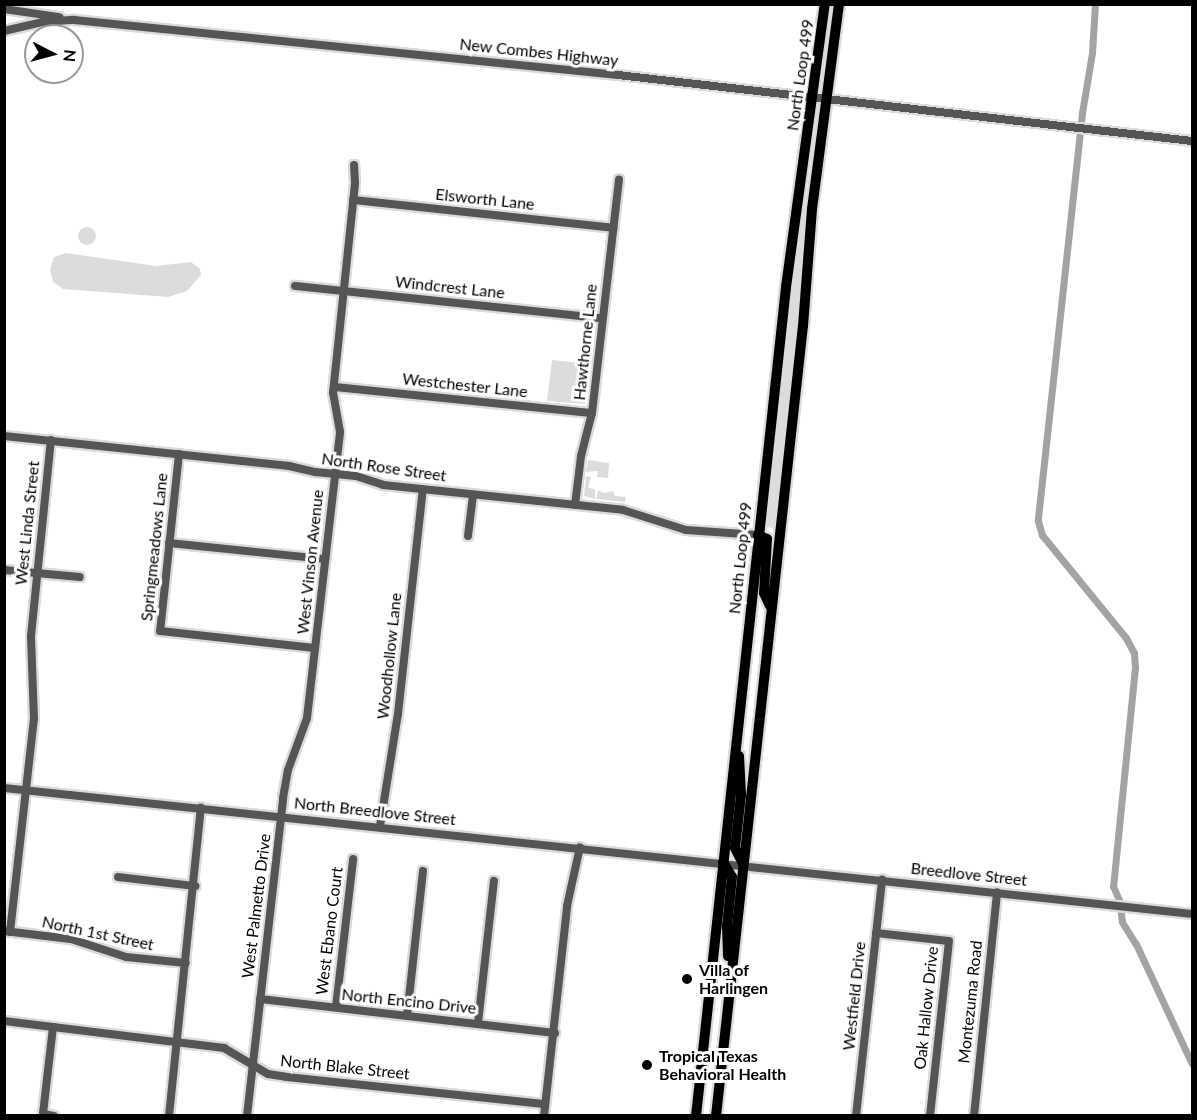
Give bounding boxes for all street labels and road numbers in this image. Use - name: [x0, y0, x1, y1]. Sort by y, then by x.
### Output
- street label: North Loop 499: [783, 18, 817, 132]
- street label: New Combes Highway: [459, 34, 619, 70]
- street label: Elsworth Lane: [435, 184, 535, 214]
- street label: Windcrest Lane: [394, 272, 506, 302]
- street label: Hawthorne Lane: [569, 283, 601, 401]
- street label: Westchester Lane: [401, 369, 529, 401]
- street label: North Rose Street: [320, 449, 448, 485]
- street label: West Linda Street: [11, 460, 43, 586]
- street label: Springmeadows Lane: [137, 472, 171, 622]
- street label: West Vinson Avenue: [293, 488, 327, 636]
- street label: North Loop 499: [725, 501, 755, 615]
- street label: Woodhollow Lane: [373, 592, 405, 720]
- street label: North Breedlove Street: [293, 793, 457, 829]
- street label: West Palmetto Drive: [238, 833, 274, 979]
- street label: Breedlove Street: [910, 858, 1028, 890]
- street label: West Ebano Court: [312, 866, 346, 996]
- street label: North 1st Street: [40, 912, 156, 954]
- street label: Montezuma Road: [954, 940, 986, 1064]
- street label: Westfield Drive: [839, 941, 869, 1051]
- street label: Oak Hallow Drive: [910, 945, 942, 1071]
- street label: North Encino Drive: [341, 984, 477, 1018]
- street label: North Blake Street: [279, 1051, 411, 1083]

